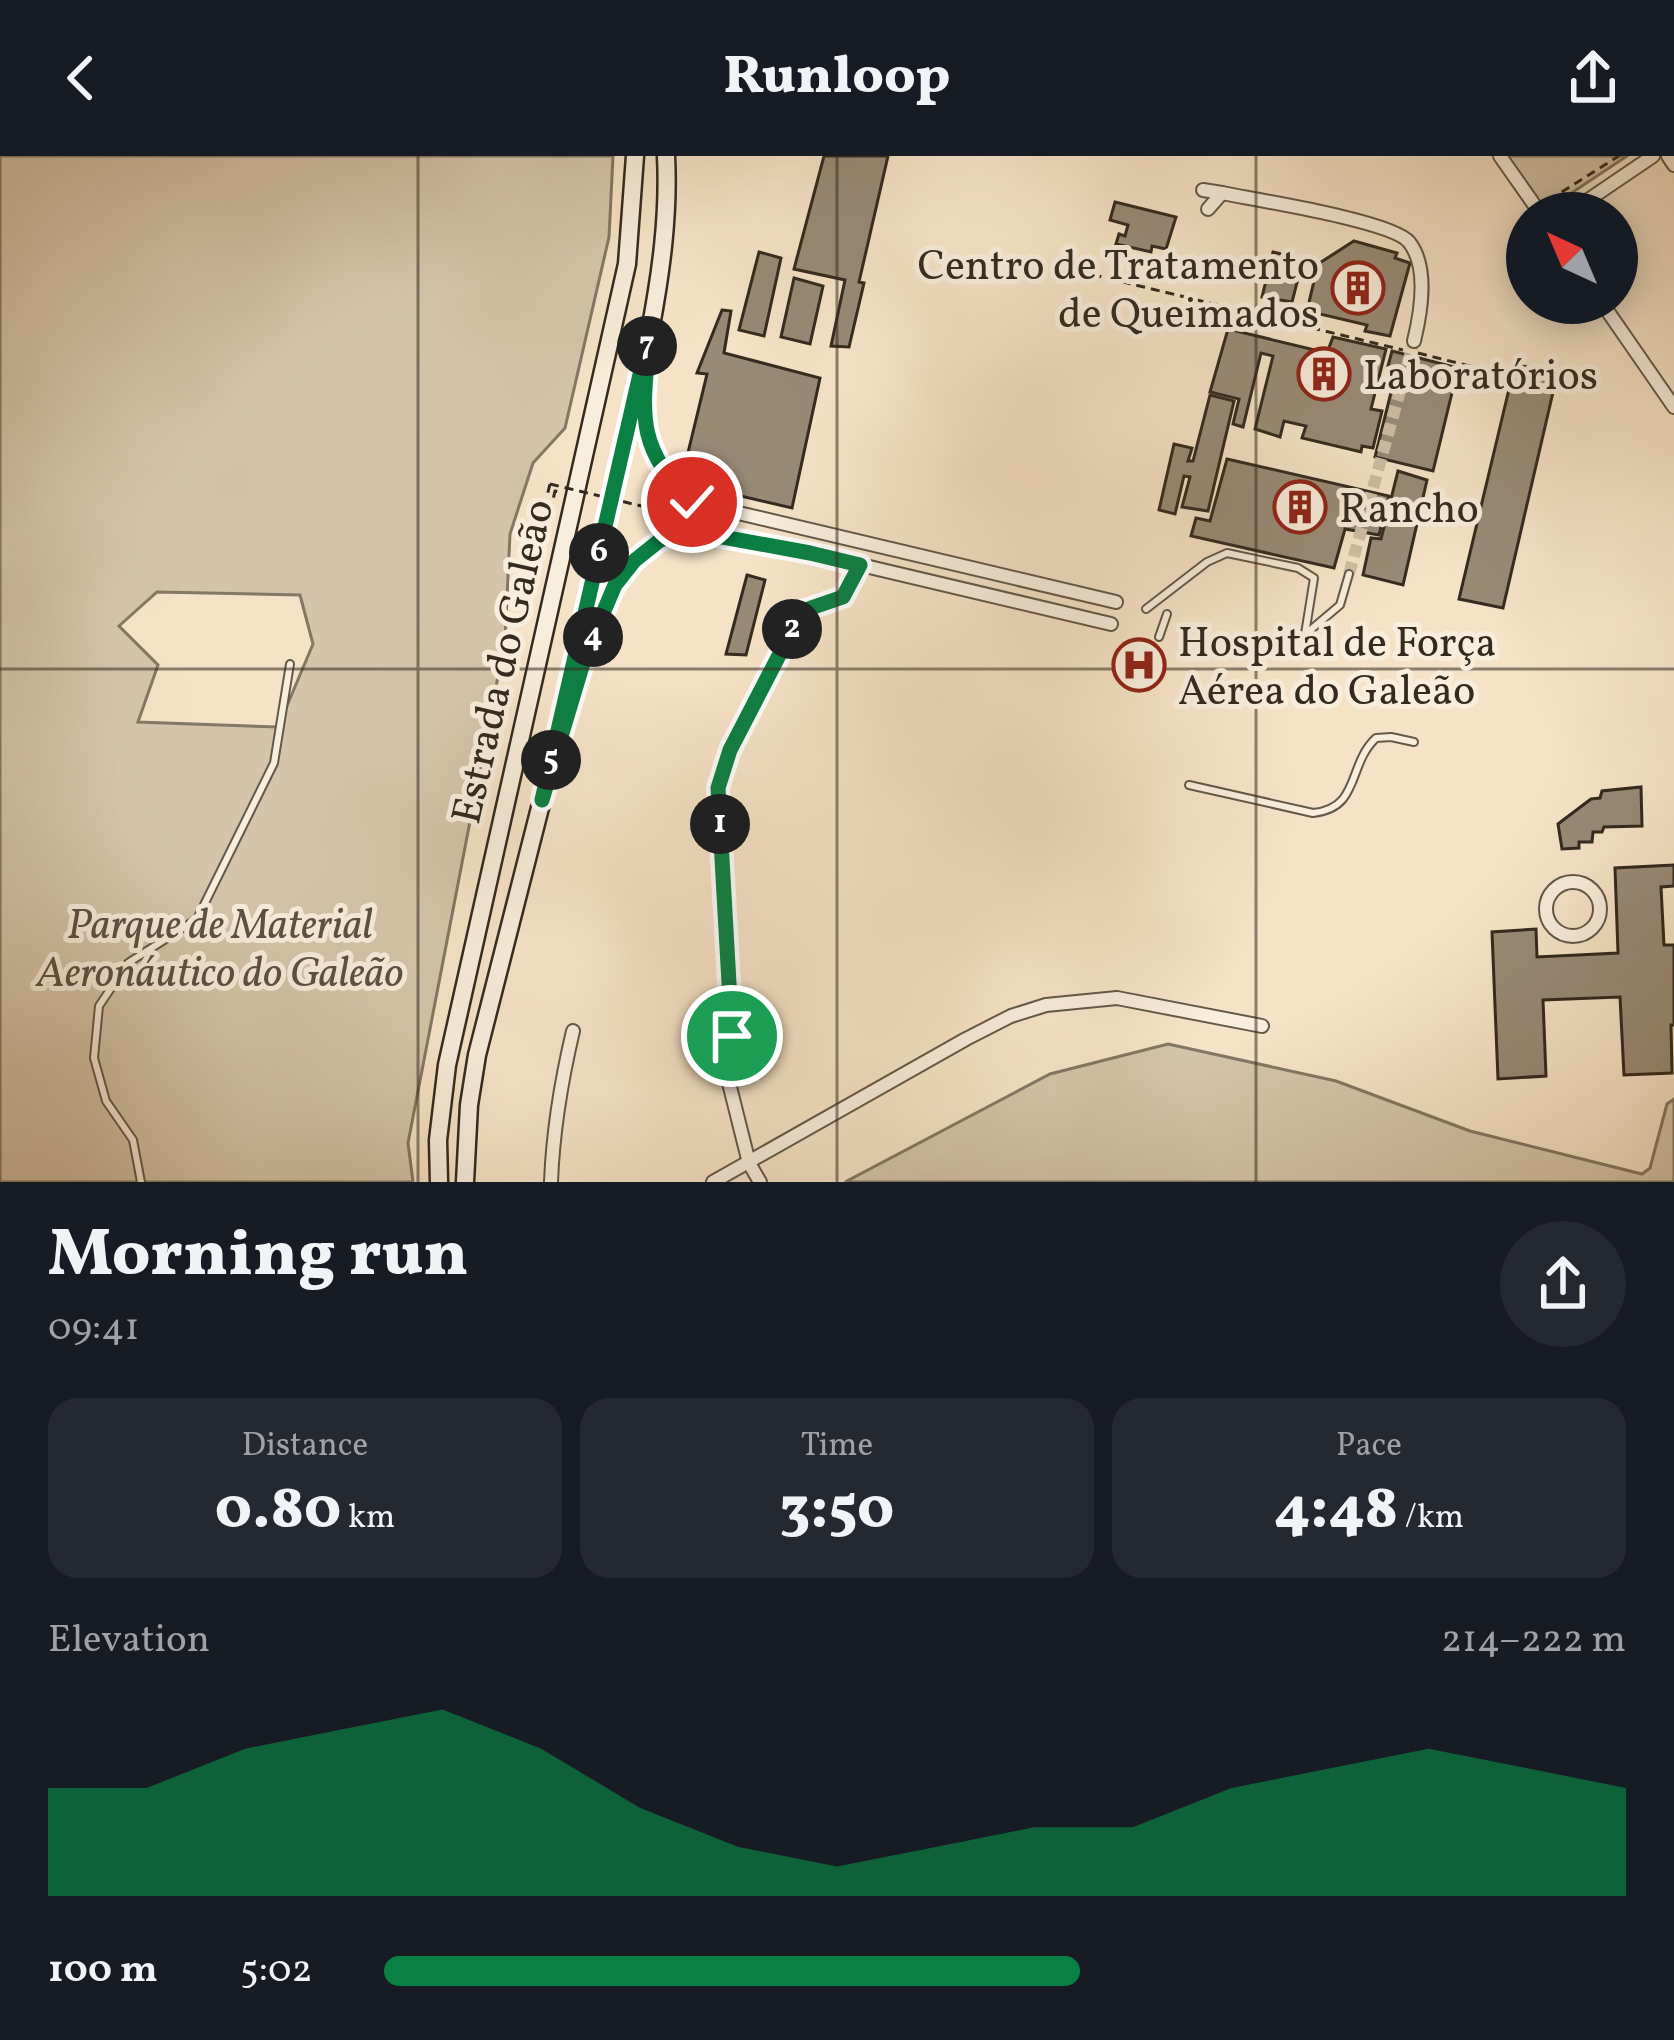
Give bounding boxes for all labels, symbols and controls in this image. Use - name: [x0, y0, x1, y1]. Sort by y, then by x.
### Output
- text: Runloop: [724, 41, 950, 116]
- icon: back: [48, 45, 114, 111]
- icon: share: [1560, 45, 1626, 111]
- north arrow: [1506, 192, 1638, 324]
- map controls: [1506, 192, 1638, 324]
- place label: Centro de Tratamento de Queimados: [918, 239, 1319, 346]
- building icon: Centro de Tratamento de Queimados: [1330, 260, 1386, 316]
- pin: 7: [617, 316, 677, 376]
- text: 7: [639, 323, 655, 369]
- building icon: Laboratórios: [1296, 346, 1352, 402]
- place label: Laboratórios: [1363, 349, 1598, 408]
- pin: [641, 451, 743, 553]
- icon: check: [659, 469, 725, 535]
- building icon: Rancho: [1272, 479, 1328, 535]
- place label: Rancho: [1339, 482, 1479, 541]
- street label: Estrada do Galeão: [439, 494, 571, 830]
- pin: 6: [569, 523, 629, 583]
- text: 6: [590, 530, 608, 576]
- pin: 2: [762, 599, 822, 659]
- text: 2: [783, 606, 801, 652]
- pin: 4: [563, 607, 623, 667]
- text: 4: [583, 614, 603, 660]
- place label: Hospital de Força Aérea do Galeão: [1178, 616, 1496, 723]
- hospital icon: Hospital de Força Aérea do Galeão: [1111, 637, 1167, 693]
- pin: 5: [521, 730, 581, 790]
- text: 5: [543, 737, 559, 783]
- pin: 1: [690, 794, 750, 854]
- text: 1: [713, 801, 727, 847]
- park label: Parque de Material Aeronáutico do Galeão: [35, 898, 403, 1005]
- pin: [681, 985, 783, 1087]
- icon: arrive: [699, 1003, 765, 1069]
- text: Morning run: [48, 1211, 469, 1303]
- button: share: [1500, 1221, 1626, 1347]
- text: 09:41: [48, 1302, 140, 1356]
- text: Distance: [242, 1424, 368, 1470]
- text: Time: [801, 1424, 873, 1470]
- text: Pace: [1336, 1424, 1402, 1470]
- text: 0.80: [215, 1470, 341, 1553]
- text: 3:50: [780, 1470, 894, 1553]
- text: 4:48: [1274, 1470, 1398, 1553]
- text: km: [341, 1496, 395, 1542]
- text: /km: [1398, 1496, 1464, 1542]
- text: Elevation: [48, 1614, 210, 1668]
- text: 214–222 m: [1441, 1614, 1626, 1668]
- text: 100 m: [48, 1944, 158, 1998]
- text: 5:02: [240, 1944, 312, 1998]

